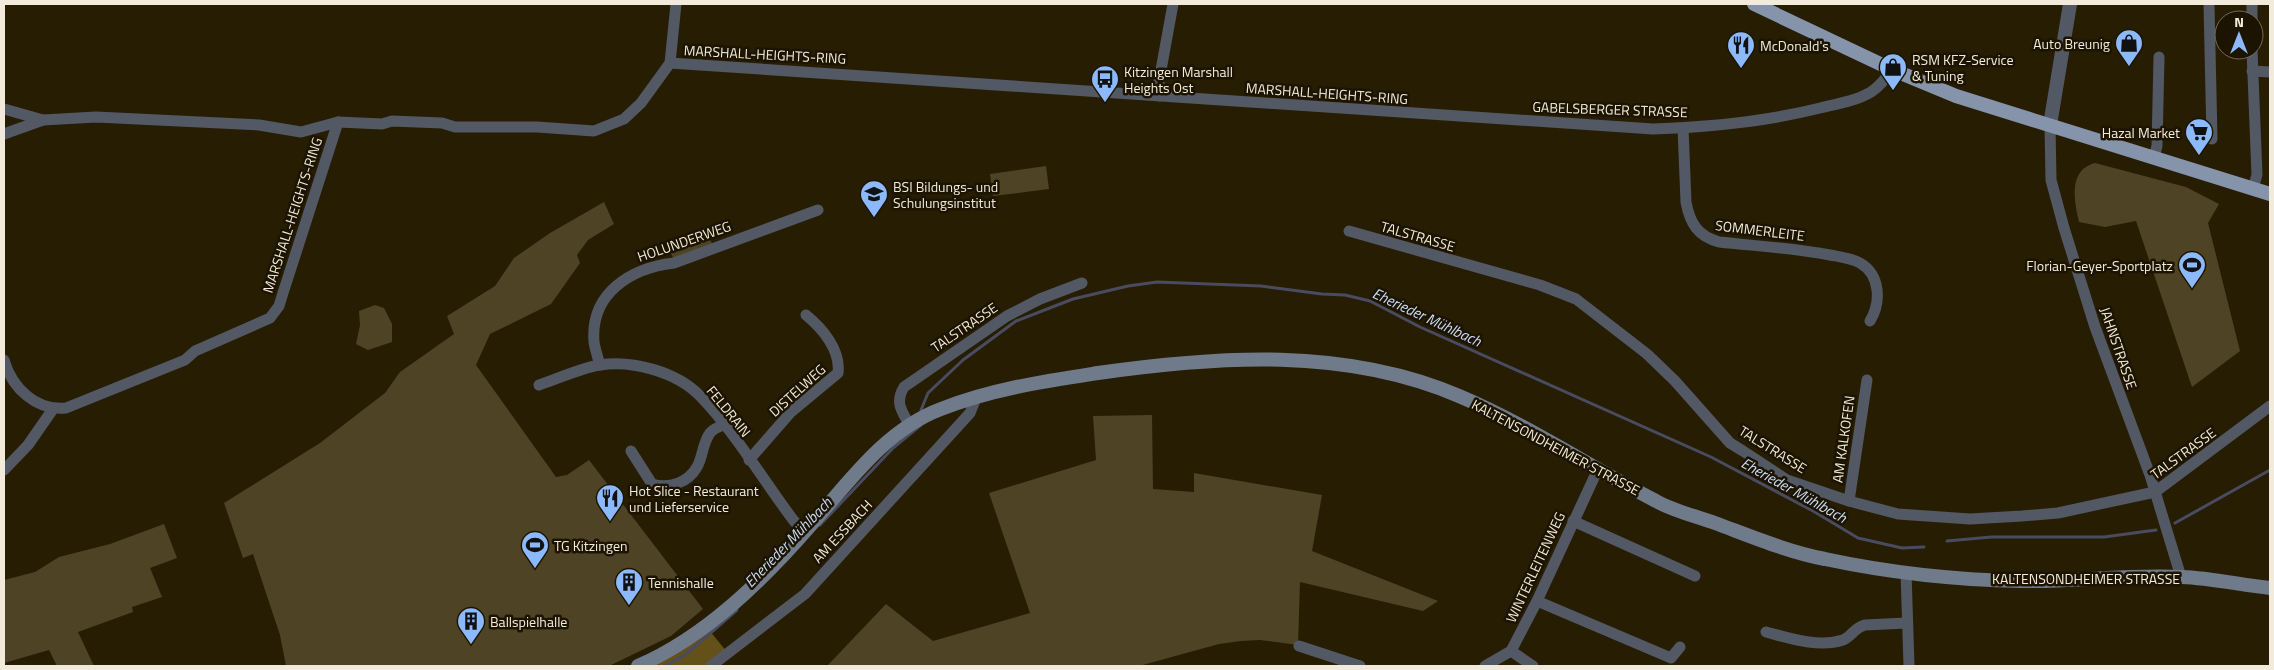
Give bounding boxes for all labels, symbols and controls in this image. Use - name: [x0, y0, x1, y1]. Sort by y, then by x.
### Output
- north arrow: [2214, 10, 2264, 60]
- text: N: [2234, 11, 2244, 32]
- shop icon: Auto Breunig: [2114, 28, 2144, 67]
- restaurant icon: McDonald's: [1726, 30, 1756, 69]
- place label: Auto Breunig: [2033, 33, 2110, 54]
- place label: McDonald's: [1760, 35, 1829, 56]
- street label: MARSHALL-HEIGHTS-RING: [683, 39, 847, 69]
- place label: RSM KFZ-Service & Tuning: [1912, 49, 2014, 86]
- shop icon: RSM KFZ-Service & Tuning: [1878, 52, 1908, 91]
- place label: Kitzingen Marshall Heights Ost: [1124, 61, 1233, 98]
- bus stop icon: Kitzingen Marshall Heights Ost: [1090, 64, 1120, 103]
- street label: MARSHALL-HEIGHTS-RING: [1245, 77, 1409, 109]
- street label: GABELSBERGER STRASSE: [1532, 96, 1688, 122]
- supermarket icon: Hazal Market: [2184, 117, 2214, 156]
- place label: Hazal Market: [2102, 122, 2180, 143]
- street label: MARSHALL-HEIGHTS-RING: [257, 134, 327, 296]
- place label: BSI Bildungs- und Schulungsinstitut: [893, 176, 998, 213]
- school or university icon: BSI Bildungs- und Schulungsinstitut: [859, 179, 889, 218]
- street label: SOMMERLEITE: [1714, 214, 1806, 246]
- street label: HOLUNDERWEG: [634, 215, 734, 267]
- street label: TALSTRASSE: [1378, 215, 1458, 257]
- sports icon: Florian-Geyer-Sportplatz: [2177, 250, 2207, 289]
- place label: Florian-Geyer-Sportplatz: [2026, 255, 2173, 276]
- water label: Eherieder Mühlbach: [1369, 282, 1486, 352]
- street label: TALSTRASSE: [926, 297, 1002, 357]
- street label: JAHNSTRASSE: [2095, 304, 2143, 392]
- street label: DISTELWEG: [764, 359, 830, 421]
- street label: FELDRAIN: [702, 381, 756, 441]
- street label: KALTENSONDHEIMER STRASSE: [1468, 394, 1644, 501]
- street label: AM KALKOFEN: [1826, 394, 1860, 484]
- street label: TALSTRASSE: [1735, 420, 1811, 478]
- street label: TALSTRASSE: [2146, 422, 2220, 484]
- water label: Eherieder Mühlbach: [1737, 451, 1851, 529]
- place label: Hot Slice - Restaurant und Lieferservice: [629, 480, 759, 517]
- restaurant icon: Hot Slice - Restaurant und Lieferservice: [595, 483, 625, 522]
- water label: Eherieder Mühlbach: [739, 491, 837, 592]
- street label: AM ESSBACH: [807, 495, 877, 567]
- street label: WINTERLEITENWEG: [1500, 508, 1570, 626]
- sports icon: TG Kitzingen: [520, 530, 550, 569]
- place label: TG Kitzingen: [554, 535, 627, 556]
- building icon: Tennishalle: [614, 567, 644, 606]
- street label: KALTENSONDHEIMER STRASSE: [1992, 568, 2180, 589]
- place label: Tennishalle: [648, 572, 714, 593]
- building icon: Ballspielhalle: [456, 606, 486, 645]
- place label: Ballspielhalle: [490, 611, 567, 632]

